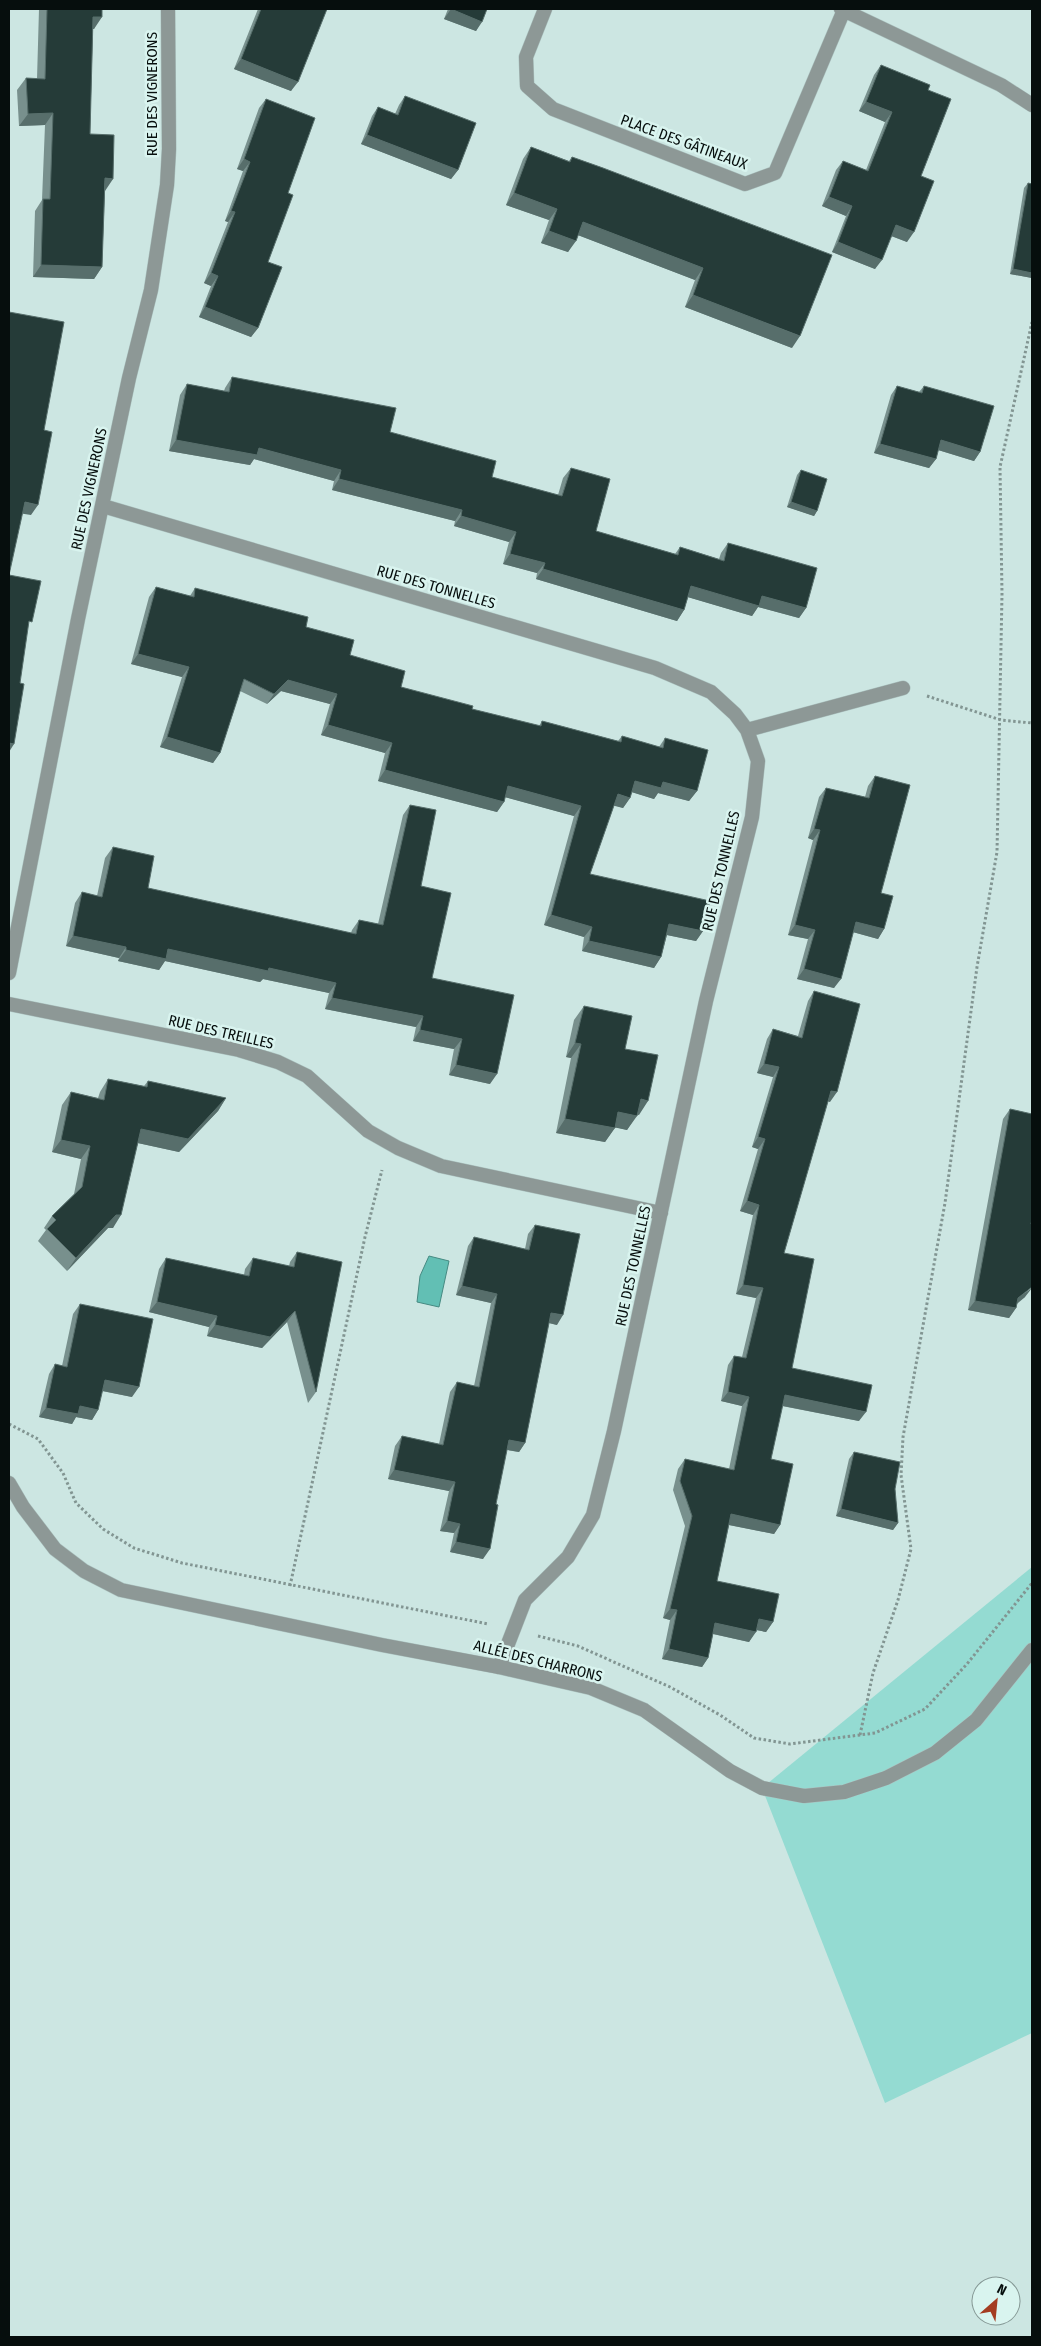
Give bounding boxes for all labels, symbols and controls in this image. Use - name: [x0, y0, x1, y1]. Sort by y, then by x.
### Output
- street label: RUE DES VIGNERONS: [143, 32, 161, 156]
- street label: PLACE DES GÂTINEAUX: [618, 111, 750, 174]
- street label: RUE DES VIGNERONS: [67, 426, 111, 552]
- street label: RUE DES TONNELLES: [375, 561, 497, 613]
- street label: RUE DES TONNELLES: [698, 809, 744, 933]
- street label: RUE DES TREILLES: [166, 1011, 276, 1053]
- street label: RUE DES TONNELLES: [611, 1204, 655, 1328]
- street label: ALLÉE DES CHARRONS: [472, 1636, 604, 1686]
- north arrow: [971, 2276, 1021, 2326]
- text: N: [994, 2280, 1009, 2299]

